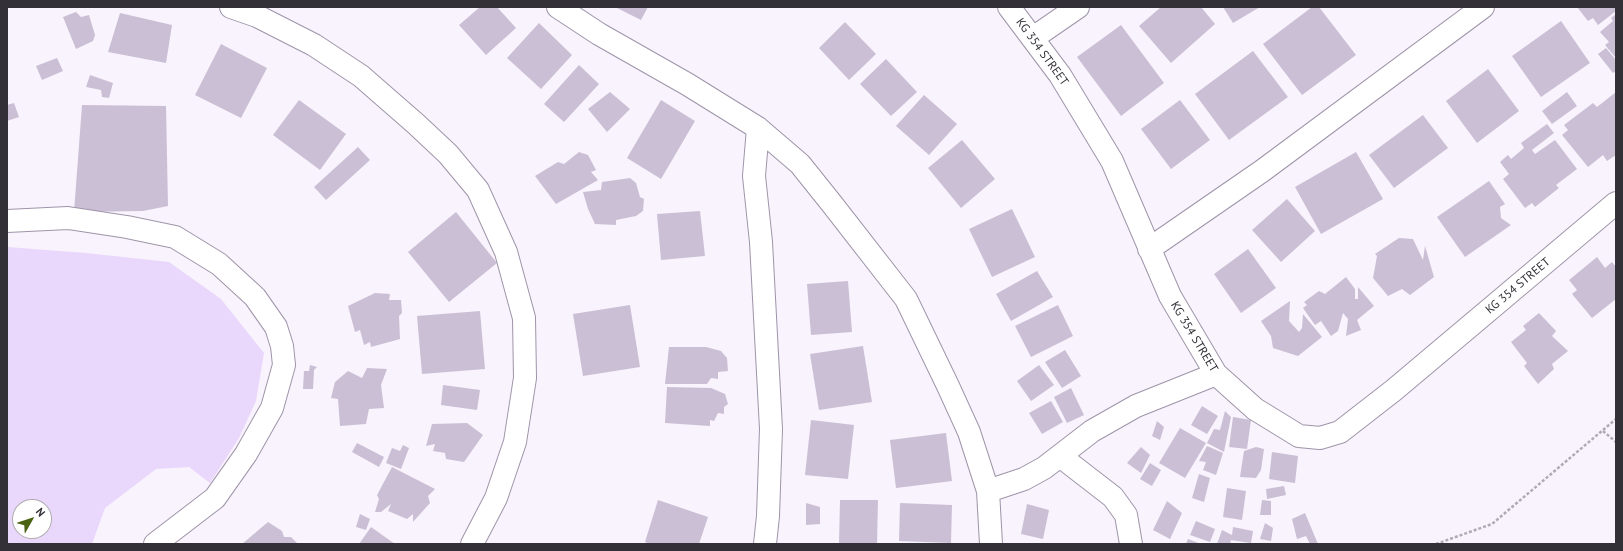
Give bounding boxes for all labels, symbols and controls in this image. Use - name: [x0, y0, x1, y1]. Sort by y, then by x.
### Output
- street label: KG 354 STREET: [1013, 15, 1071, 89]
- street label: KG 354 STREET: [1483, 255, 1553, 317]
- street label: KG 354 STREET: [1167, 299, 1221, 375]
- north arrow: [12, 499, 52, 539]
- text: N: [33, 505, 48, 519]

